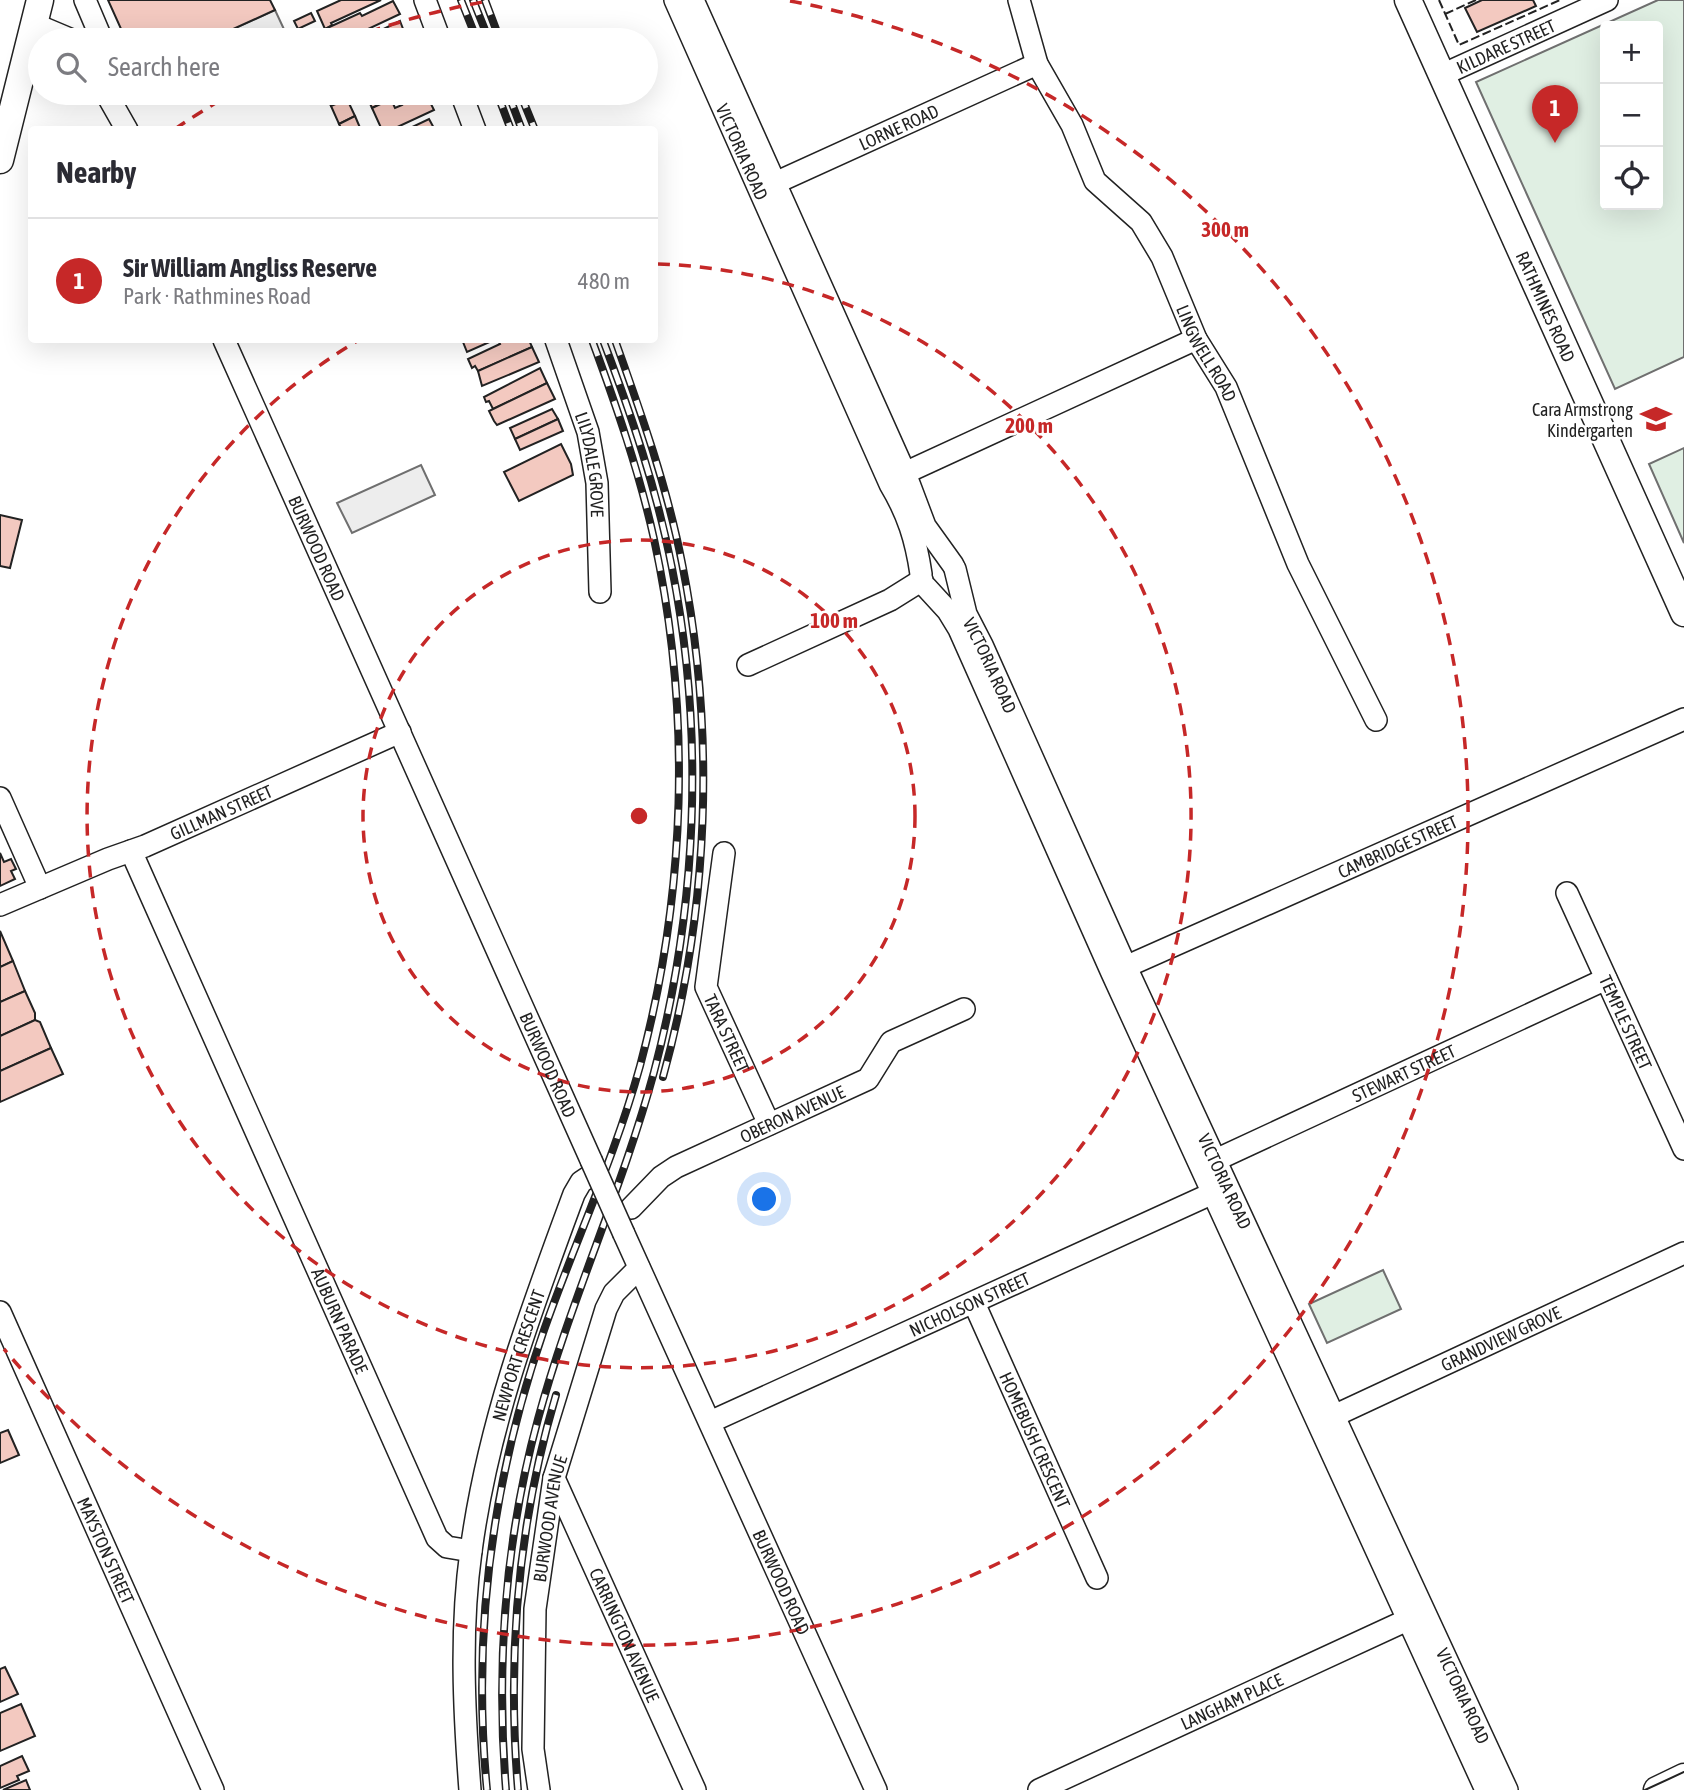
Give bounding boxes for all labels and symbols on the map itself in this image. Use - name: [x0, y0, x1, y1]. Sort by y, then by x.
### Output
- street label: KILDARE STREET: [1453, 14, 1558, 78]
- pin: 1: [1532, 85, 1578, 143]
- street label: VICTORIA ROAD: [712, 100, 773, 203]
- street label: LORNE ROAD: [855, 100, 942, 154]
- text: 300 m: [1201, 217, 1249, 241]
- street label: RATHMINES ROAD: [1512, 248, 1580, 365]
- street label: LINGWELL ROAD: [1172, 302, 1241, 404]
- place label: Cara Armstrong Kindergarten: [1532, 399, 1633, 441]
- school or university icon: Cara Armstrong Kindergarten: [1639, 402, 1673, 436]
- street label: LILYDALE GROVE: [571, 409, 608, 518]
- text: 200 m: [1005, 413, 1053, 437]
- street label: BURWOOD ROAD: [285, 492, 350, 604]
- text: 100 m: [810, 608, 858, 632]
- street label: VICTORIA ROAD: [959, 614, 1021, 716]
- street label: GILLMAN STREET: [167, 780, 276, 844]
- centre of rings: [627, 804, 651, 828]
- street label: CAMBRIDGE STREET: [1334, 811, 1460, 882]
- street label: TEMPLE STREET: [1595, 972, 1657, 1073]
- street label: TARA STREET: [700, 991, 754, 1076]
- street label: BURWOOD ROAD: [516, 1009, 581, 1120]
- street label: STEWART STREET: [1349, 1040, 1459, 1106]
- street label: OBERON AVENUE: [736, 1081, 848, 1147]
- street label: VICTORIA ROAD: [1194, 1130, 1256, 1232]
- your location: [747, 1182, 781, 1216]
- street label: AUBURN PARADE: [308, 1265, 373, 1377]
- street label: NICHOLSON STREET: [906, 1267, 1033, 1340]
- street label: NEWPORT CRESCENT: [487, 1287, 549, 1423]
- street label: GRANDVIEW GROVE: [1437, 1301, 1564, 1375]
- street label: HOMEBUSH CRESCENT: [996, 1369, 1075, 1511]
- street label: BURWOOD AVENUE: [529, 1452, 571, 1583]
- street label: MAYSTON STREET: [73, 1494, 139, 1607]
- street label: BURWOOD ROAD: [749, 1526, 815, 1638]
- street label: CARRINGTON AVENUE: [585, 1564, 664, 1705]
- street label: VICTORIA ROAD: [1432, 1645, 1494, 1747]
- street label: LANGHAM PLACE: [1177, 1668, 1286, 1734]

